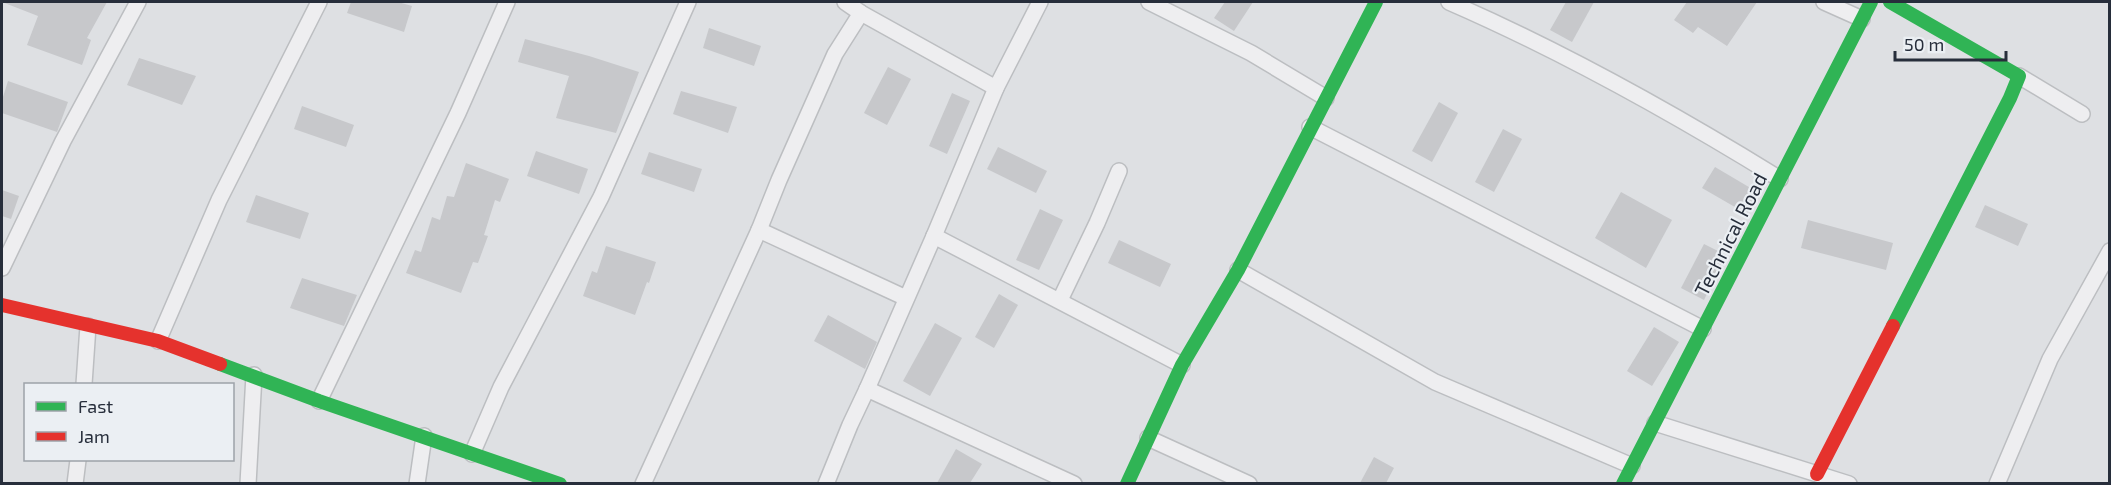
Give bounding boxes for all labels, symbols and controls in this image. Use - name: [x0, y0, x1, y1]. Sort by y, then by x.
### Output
- scale bar: [1895, 24, 2006, 62]
- text: 50 m: [1904, 33, 1944, 55]
- street label: Technical Road: [1689, 168, 1771, 300]
- legend: [24, 383, 234, 461]
- text: Fast: [78, 395, 113, 417]
- text: Jam: [78, 425, 110, 447]

